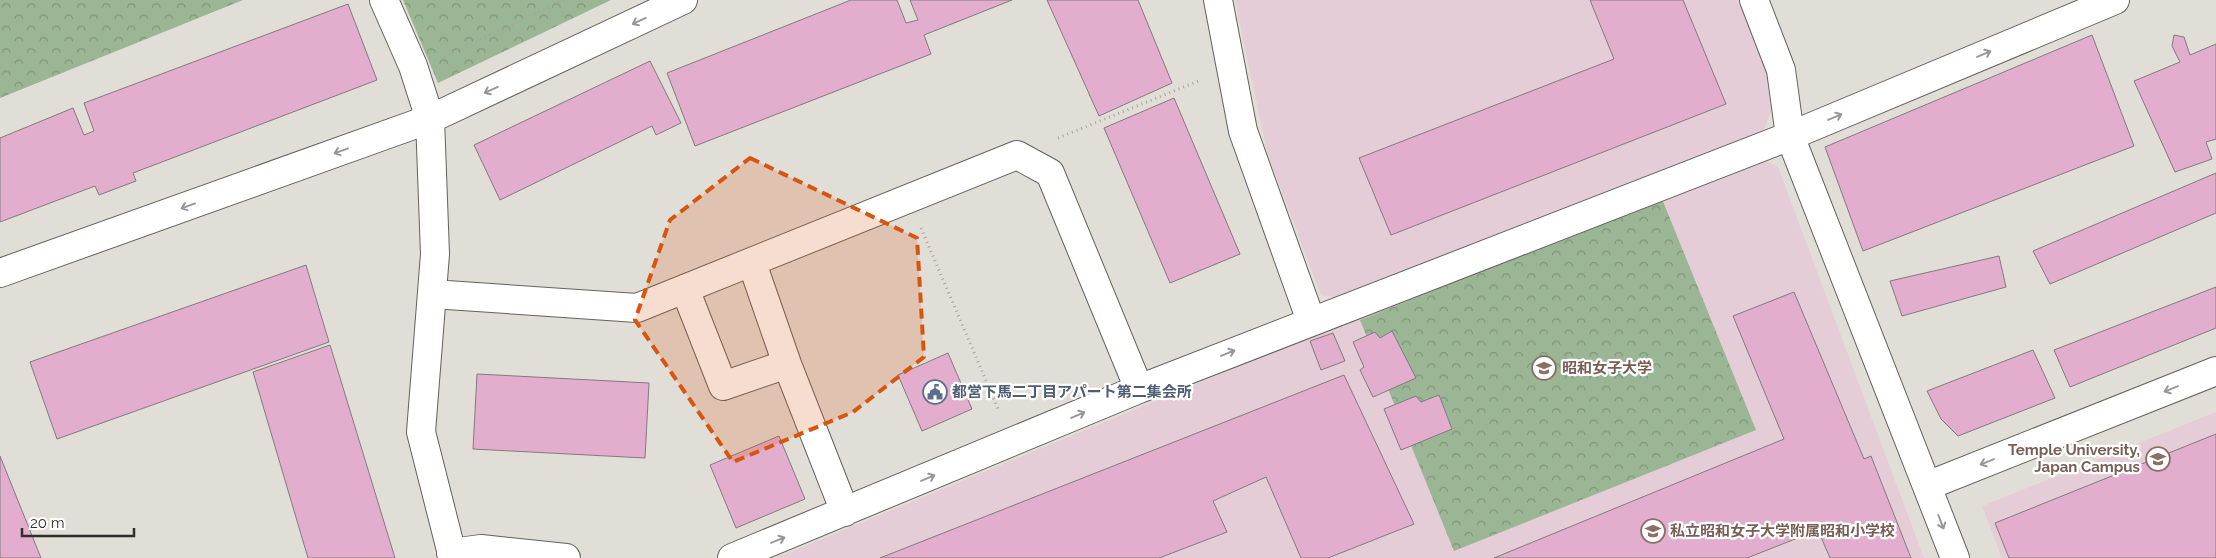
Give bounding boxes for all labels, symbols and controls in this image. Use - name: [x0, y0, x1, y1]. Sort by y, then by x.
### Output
- one-way arrow: [631, 16, 646, 26]
- one-way arrow: [1977, 48, 1992, 57]
- one-way arrow: [484, 85, 499, 95]
- one-way arrow: [1827, 111, 1842, 121]
- one-way arrow: [334, 147, 349, 156]
- one-way arrow: [181, 202, 196, 211]
- one-way arrow: [1220, 348, 1235, 358]
- school or university icon: 昭和女子大学: [1531, 355, 1557, 381]
- place label: 昭和女子大学: [1562, 359, 1652, 377]
- public building icon: 都営下馬二丁目アパート第二集会所: [922, 379, 948, 405]
- place label: 都営下馬二丁目アパート第二集会所: [952, 383, 1192, 401]
- one-way arrow: [2164, 385, 2179, 394]
- one-way arrow: [1070, 409, 1085, 418]
- place label: Temple University, Japan Campus: [2008, 441, 2140, 476]
- school or university icon: Temple University, Japan Campus: [2145, 446, 2171, 472]
- one-way arrow: [1980, 458, 1995, 467]
- one-way arrow: [920, 472, 935, 482]
- scale bar: [22, 506, 135, 538]
- text: 20 m: [30, 514, 65, 532]
- one-way arrow: [1937, 514, 1946, 529]
- school or university icon: 私立昭和女子大学附属昭和小学校: [1640, 518, 1666, 544]
- place label: 私立昭和女子大学附属昭和小学校: [1670, 522, 1895, 540]
- one-way arrow: [770, 534, 785, 544]

